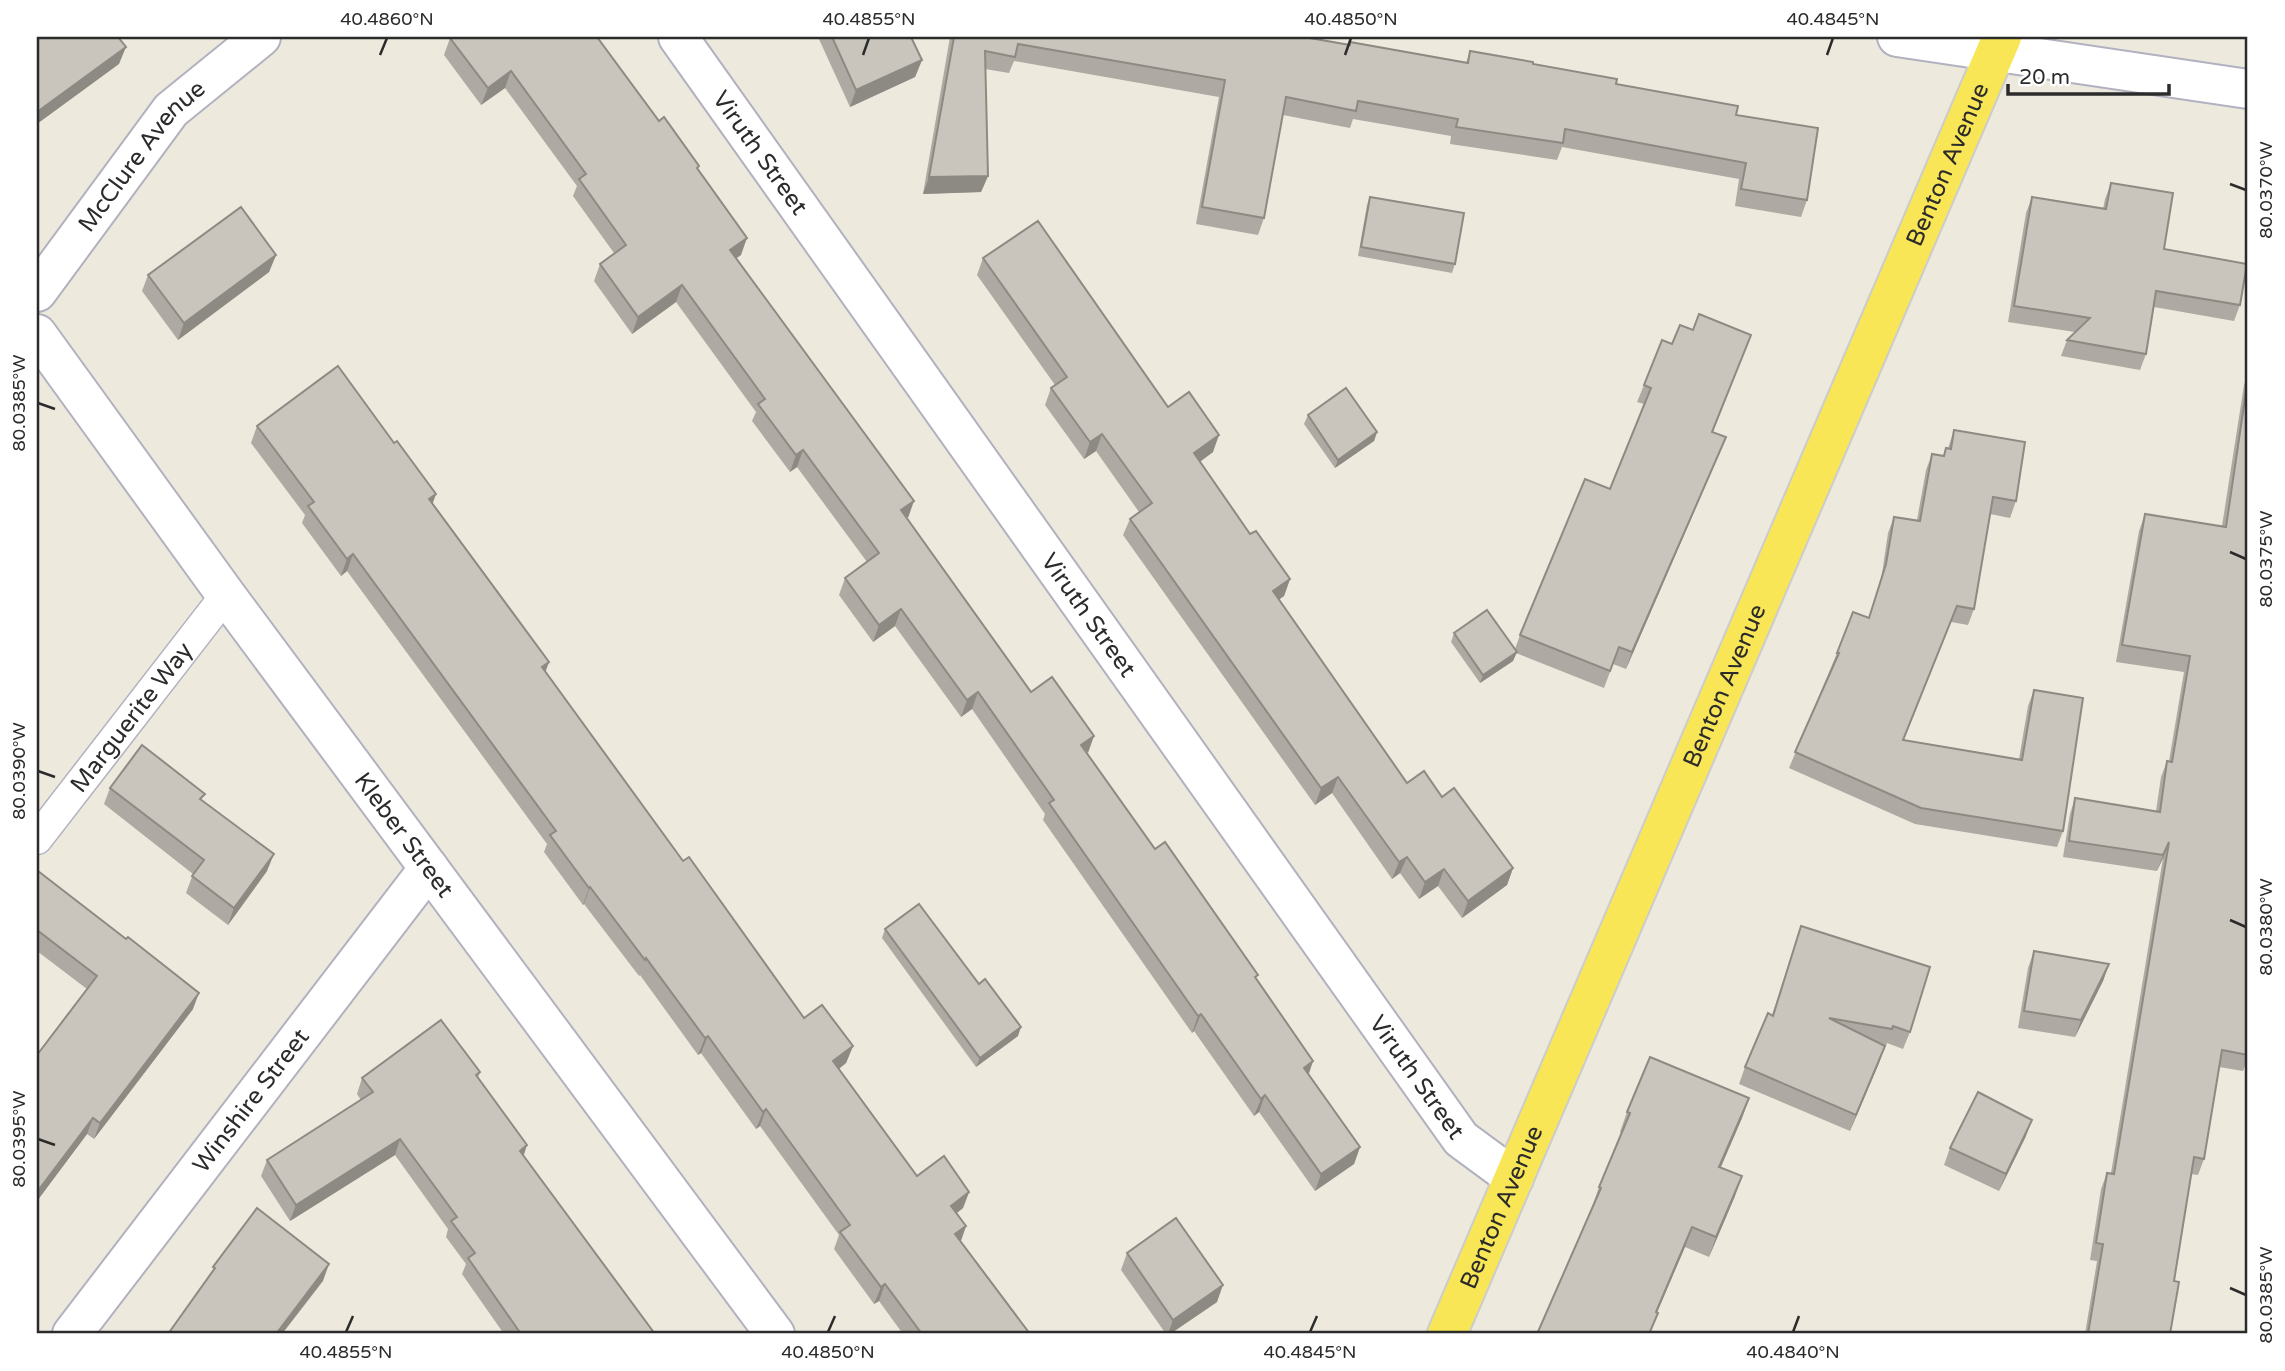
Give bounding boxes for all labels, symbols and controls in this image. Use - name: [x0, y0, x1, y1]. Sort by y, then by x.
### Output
- text: 40.4860°N: [340, 8, 434, 30]
- text: 40.4855°N: [822, 8, 916, 30]
- text: 40.4850°N: [1304, 8, 1398, 30]
- text: 40.4845°N: [1786, 8, 1880, 30]
- scale bar: [2008, 52, 2170, 96]
- text: 20 m: [2019, 65, 2070, 90]
- street label: McClure Avenue: [72, 74, 211, 238]
- street label: Benton Avenue: [1900, 79, 1996, 251]
- street label: Viruth Street: [706, 86, 814, 221]
- text: 80.0370°W: [2255, 141, 2277, 239]
- text: 80.0385°W: [8, 354, 30, 452]
- text: 80.0375°W: [2255, 510, 2277, 608]
- street label: Viruth Street: [1034, 548, 1142, 683]
- street label: Benton Avenue: [1677, 600, 1773, 772]
- street label: Marguerite Way: [64, 636, 199, 799]
- text: 80.0390°W: [8, 722, 30, 820]
- street label: Kleber Street: [348, 767, 460, 903]
- text: 80.0380°W: [2255, 878, 2277, 976]
- street label: Viruth Street: [1363, 1010, 1470, 1145]
- street label: Winshire Street: [187, 1023, 316, 1179]
- text: 80.0395°W: [8, 1090, 30, 1188]
- street label: Benton Avenue: [1454, 1121, 1549, 1293]
- text: 80.0385°W: [2255, 1246, 2277, 1344]
- text: 40.4855°N: [299, 1341, 393, 1363]
- text: 40.4850°N: [781, 1341, 875, 1363]
- text: 40.4845°N: [1263, 1341, 1357, 1363]
- text: 40.4840°N: [1746, 1341, 1840, 1363]

